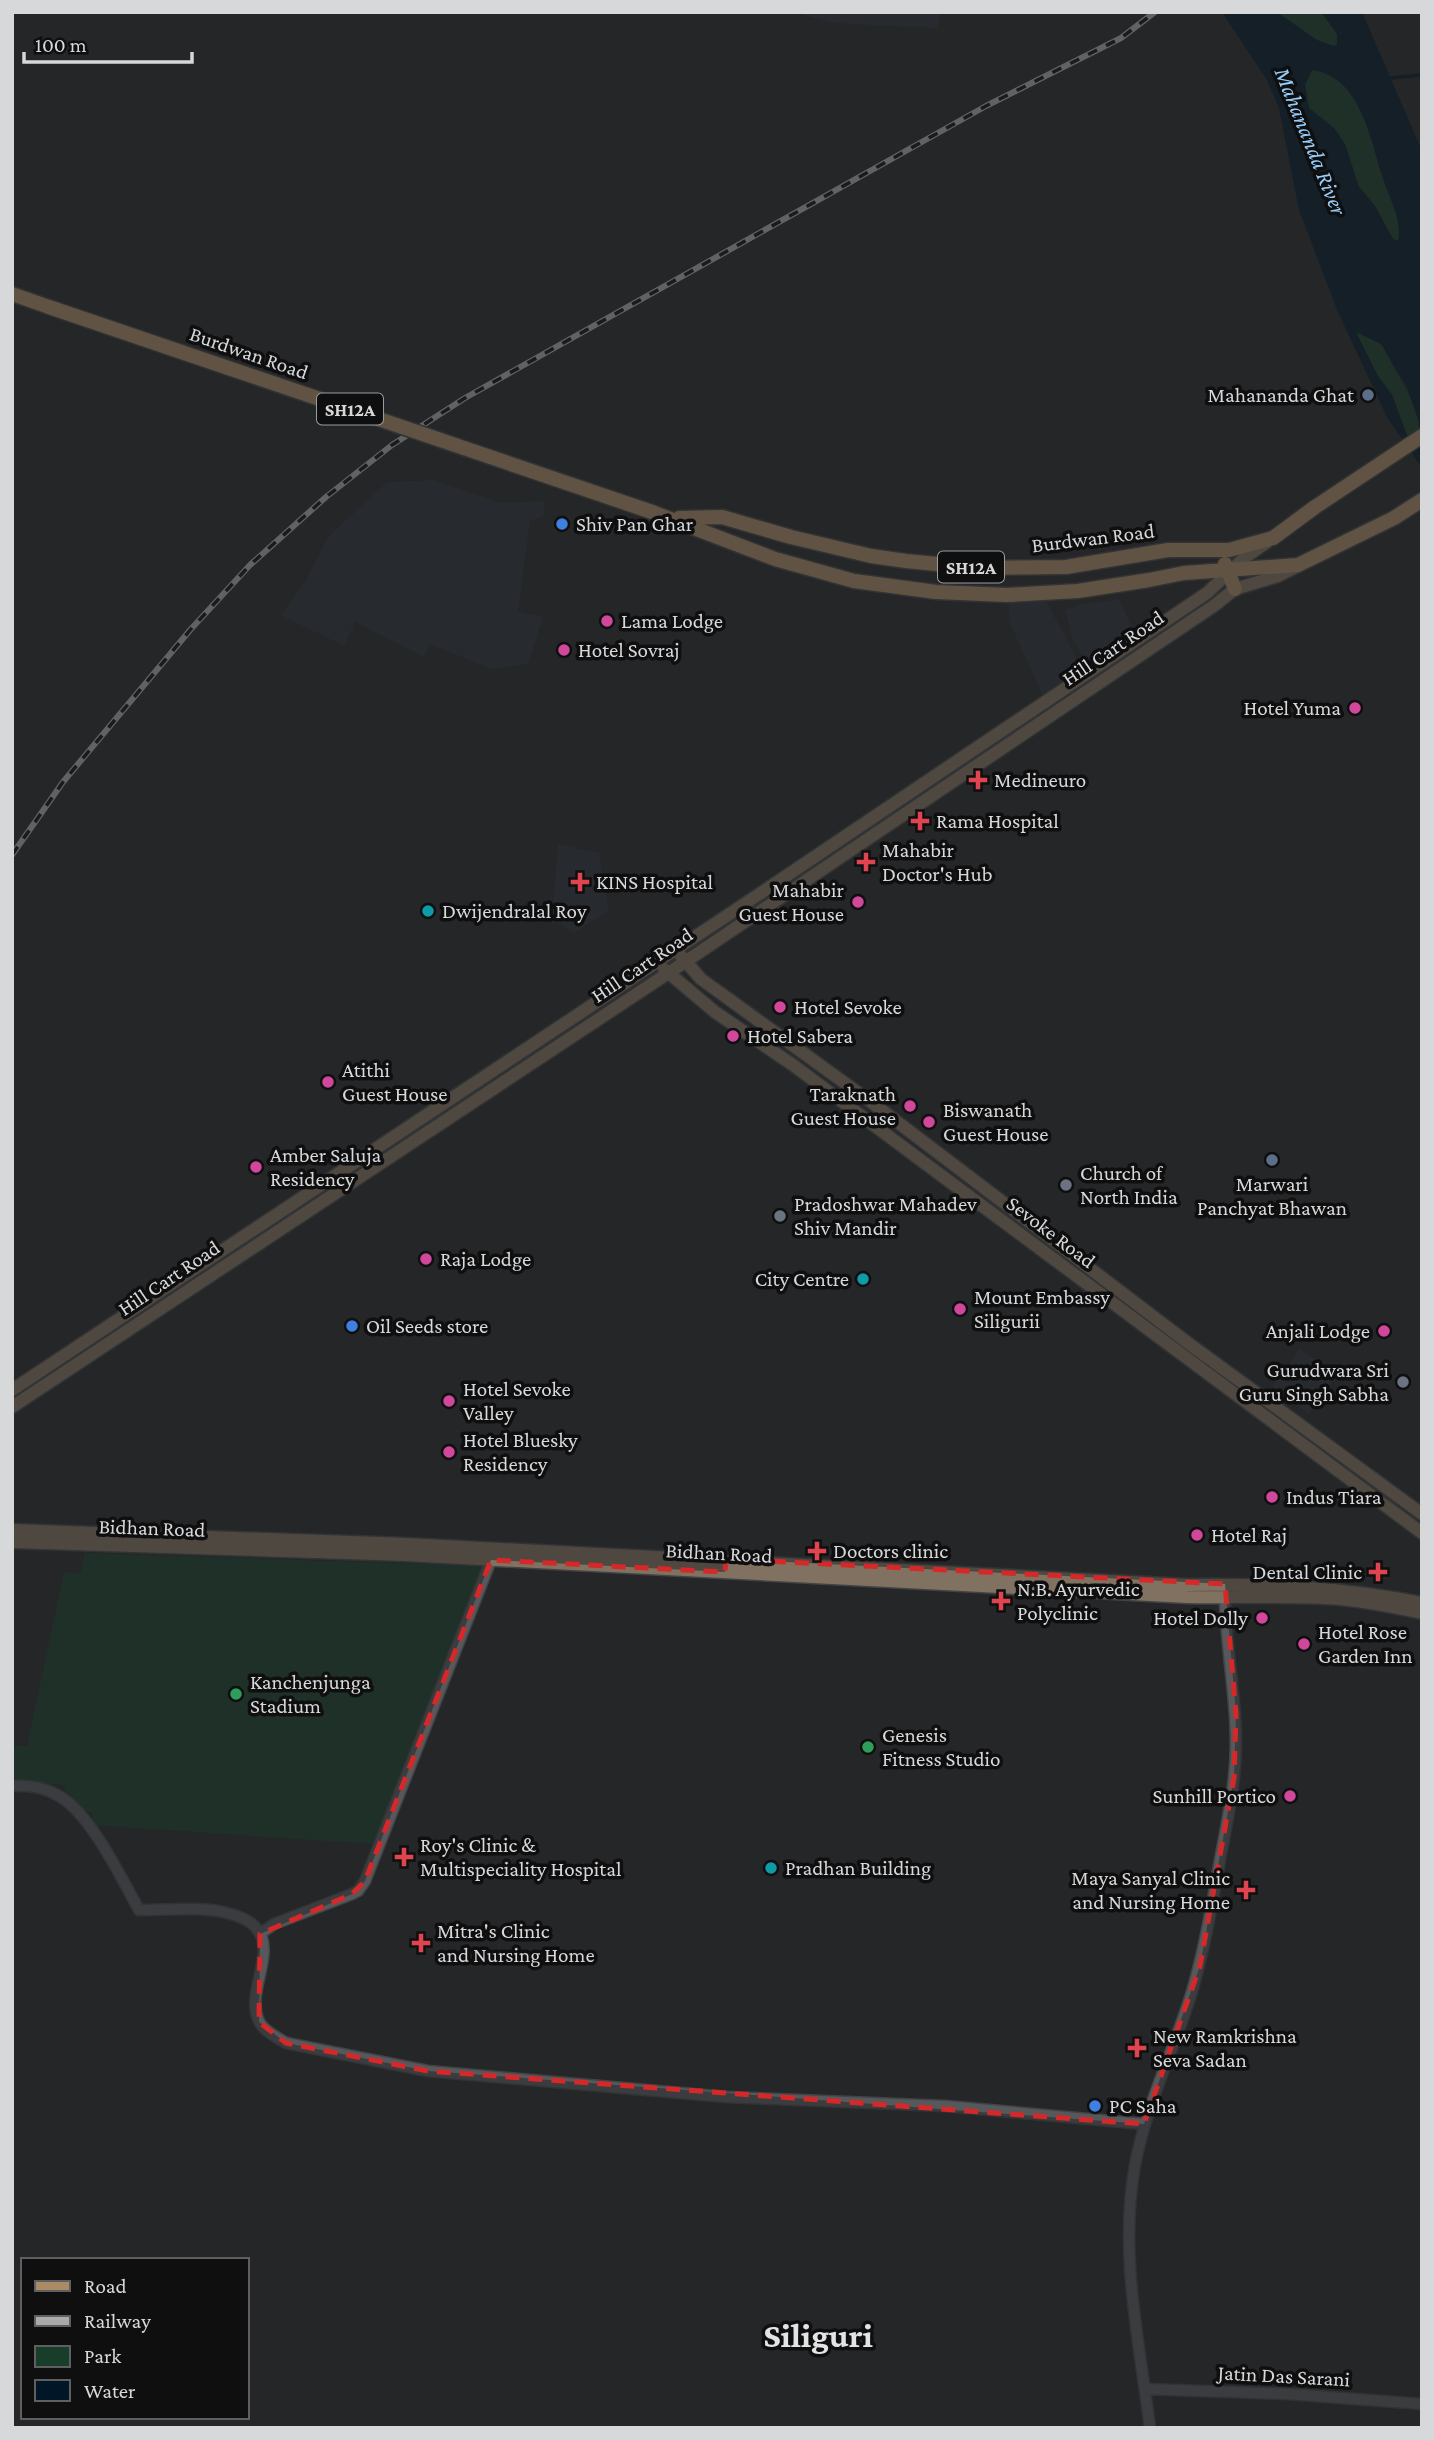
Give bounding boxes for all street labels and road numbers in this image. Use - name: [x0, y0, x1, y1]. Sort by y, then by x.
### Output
- street label: Burdwan Road: [187, 322, 311, 384]
- road number: SH12A: [317, 394, 383, 424]
- street label: Burdwan Road: [1030, 519, 1156, 557]
- road number: SH12A: [938, 552, 1004, 582]
- street label: Hill Cart Road: [1058, 605, 1168, 691]
- street label: Hill Cart Road: [587, 922, 697, 1008]
- street label: Sevoke Road: [1002, 1191, 1100, 1273]
- street label: Hill Cart Road: [114, 1235, 224, 1321]
- street label: Bidhan Road: [98, 1514, 206, 1542]
- street label: Bidhan Road: [665, 1538, 773, 1568]
- street label: Jatin Das Sarani: [1215, 2360, 1351, 2391]

